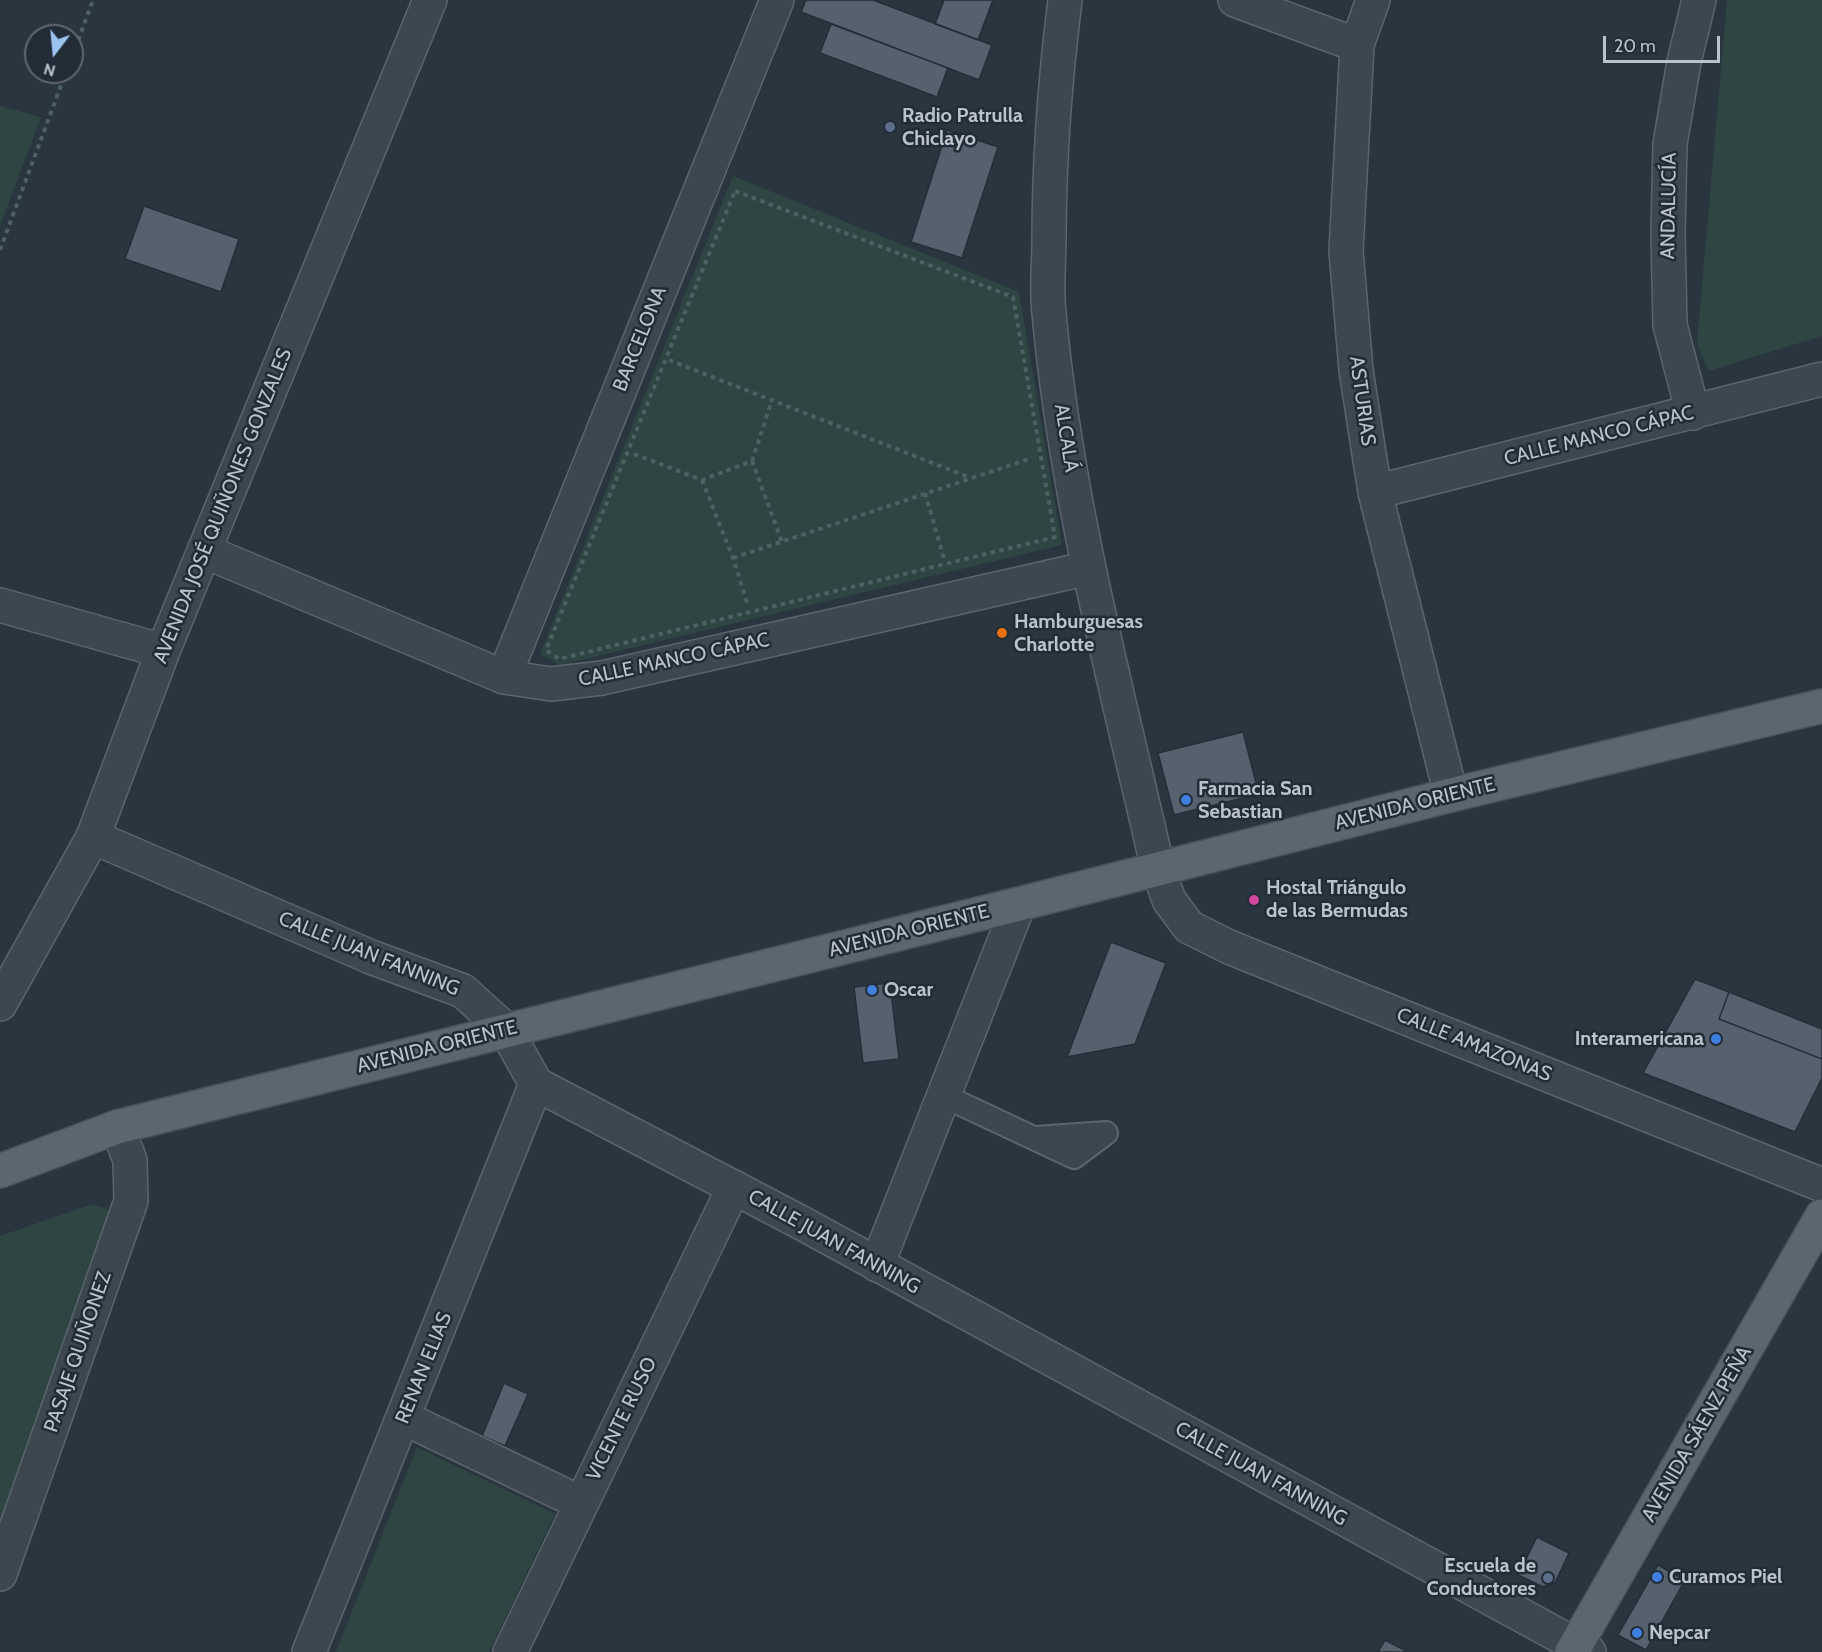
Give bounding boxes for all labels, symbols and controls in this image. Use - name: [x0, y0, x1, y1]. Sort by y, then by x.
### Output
- north arrow: [24, 24, 84, 84]
- scale bar: [1606, 24, 1723, 62]
- text: 20 m: [1614, 35, 1656, 57]
- text: N: [41, 59, 58, 81]
- place label: Radio Patrulla Chiclayo: [902, 104, 1023, 151]
- marker: Radio Patrulla Chiclayo: [883, 120, 897, 134]
- street label: ANDALUCÍA: [1656, 152, 1682, 260]
- street label: BARCELONA: [608, 283, 672, 395]
- street label: AVENIDA JOSÉ QUIÑONES GONZALES: [149, 345, 297, 667]
- street label: ASTURIAS: [1344, 355, 1380, 447]
- street label: CALLE MANCO CÁPAC: [1502, 401, 1696, 471]
- street label: ALCALÁ: [1049, 402, 1083, 474]
- place label: Hamburguesas Charlotte: [1014, 610, 1143, 657]
- marker: Hamburguesas Charlotte: [995, 626, 1009, 640]
- street label: CALLE MANCO CÁPAC: [576, 628, 772, 692]
- street label: AVENIDA ORIENTE: [1332, 772, 1498, 836]
- place label: Farmacia San Sebastian: [1198, 777, 1313, 824]
- marker: Farmacia San Sebastian: [1179, 793, 1193, 807]
- place label: Hostal Triángulo de las Bermudas: [1266, 876, 1408, 923]
- marker: Hostal Triángulo de las Bermudas: [1247, 893, 1261, 907]
- street label: AVENIDA ORIENTE: [826, 899, 992, 963]
- street label: CALLE JUAN FANNING: [275, 907, 463, 1001]
- place label: Oscar: [884, 978, 933, 1002]
- marker: Oscar: [865, 983, 879, 997]
- street label: CALLE AMAZONAS: [1393, 1003, 1555, 1087]
- street label: AVENIDA ORIENTE: [354, 1015, 520, 1079]
- place label: Interamericana: [1575, 1027, 1704, 1051]
- marker: Interamericana: [1709, 1032, 1723, 1046]
- street label: CALLE JUAN FANNING: [744, 1185, 924, 1299]
- street label: PASAJE QUIÑONEZ: [39, 1269, 117, 1435]
- street label: RENAN ELIAS: [391, 1309, 457, 1427]
- street label: AVENIDA SÁENZ PEÑA: [1637, 1342, 1757, 1526]
- street label: VICENTE RUSO: [582, 1353, 662, 1485]
- street label: CALLE JUAN FANNING: [1171, 1417, 1351, 1531]
- place label: Escuela de Conductores: [1427, 1554, 1536, 1601]
- place label: Curamos Piel: [1669, 1565, 1782, 1589]
- marker: Curamos Piel: [1650, 1570, 1664, 1584]
- marker: Escuela de Conductores: [1541, 1571, 1555, 1585]
- place label: Nepcar: [1649, 1621, 1710, 1645]
- marker: Nepcar: [1630, 1626, 1644, 1640]

